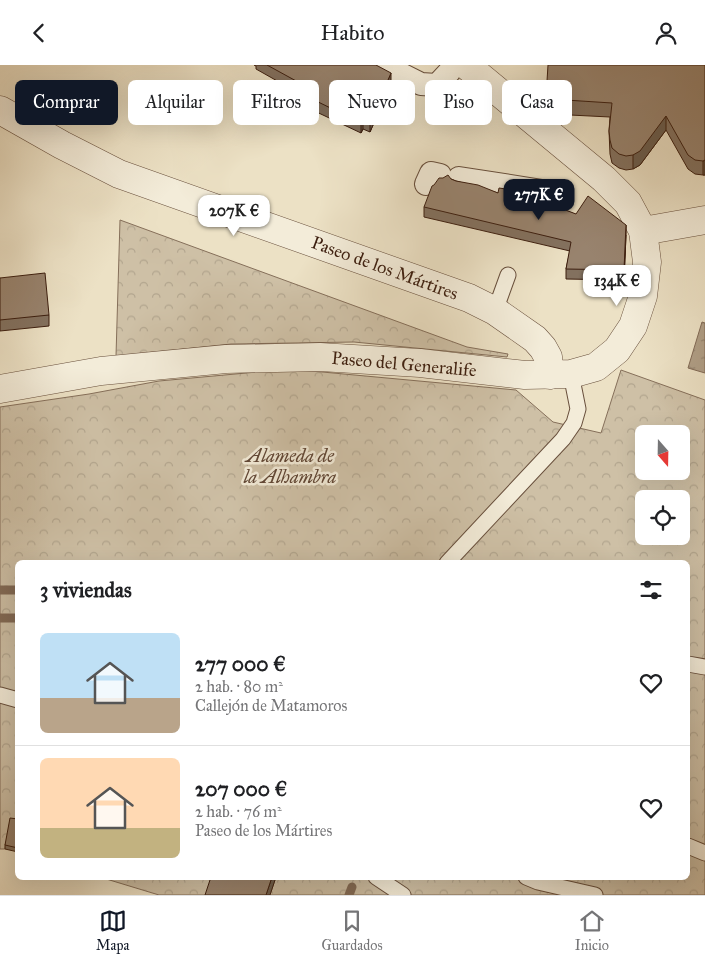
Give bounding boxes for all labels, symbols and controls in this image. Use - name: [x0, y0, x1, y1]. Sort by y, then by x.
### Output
- icon: back: [25, 19, 53, 47]
- text: Habito: [321, 19, 384, 46]
- icon: person: [652, 19, 680, 47]
- chip: Comprar: [15, 80, 118, 125]
- chip: Alquilar: [128, 80, 223, 125]
- chip: Filtros: [233, 80, 319, 125]
- chip: Nuevo: [329, 80, 415, 125]
- chip: Piso: [425, 80, 492, 125]
- chip: Casa: [502, 80, 572, 125]
- pin: 277K €: [498, 179, 580, 221]
- text: 277K €: [514, 185, 564, 204]
- pin: 207K €: [193, 195, 275, 237]
- text: 207K €: [209, 201, 259, 220]
- street label: Paseo de los Mártires: [309, 231, 461, 305]
- pin: 134K €: [576, 265, 658, 307]
- text: 134K €: [594, 271, 640, 290]
- street label: Paseo del Generalife: [331, 347, 477, 381]
- north arrow: [635, 425, 690, 480]
- map controls: [635, 425, 690, 545]
- park label: Alameda de la Alhambra: [243, 445, 337, 488]
- button: locate: [635, 490, 690, 545]
- icon: filters: [637, 576, 665, 604]
- text: 3 viviendas: [40, 577, 132, 603]
- text: 277 000 €: [195, 651, 286, 677]
- icon: home: [80, 653, 140, 713]
- icon: heart: [637, 669, 665, 697]
- text: 2 hab. · 80 m²: [195, 677, 283, 696]
- text: Callejón de Matamoros: [195, 696, 347, 715]
- text: 207 000 €: [195, 776, 287, 802]
- icon: home: [80, 778, 140, 838]
- icon: heart: [637, 794, 665, 822]
- text: 2 hab. · 76 m²: [195, 802, 282, 821]
- text: Paseo de los Mártires: [195, 821, 332, 840]
- tab: Mapa: [96, 907, 129, 954]
- tab: Guardados: [322, 907, 383, 954]
- tab: Inicio: [575, 907, 609, 954]

